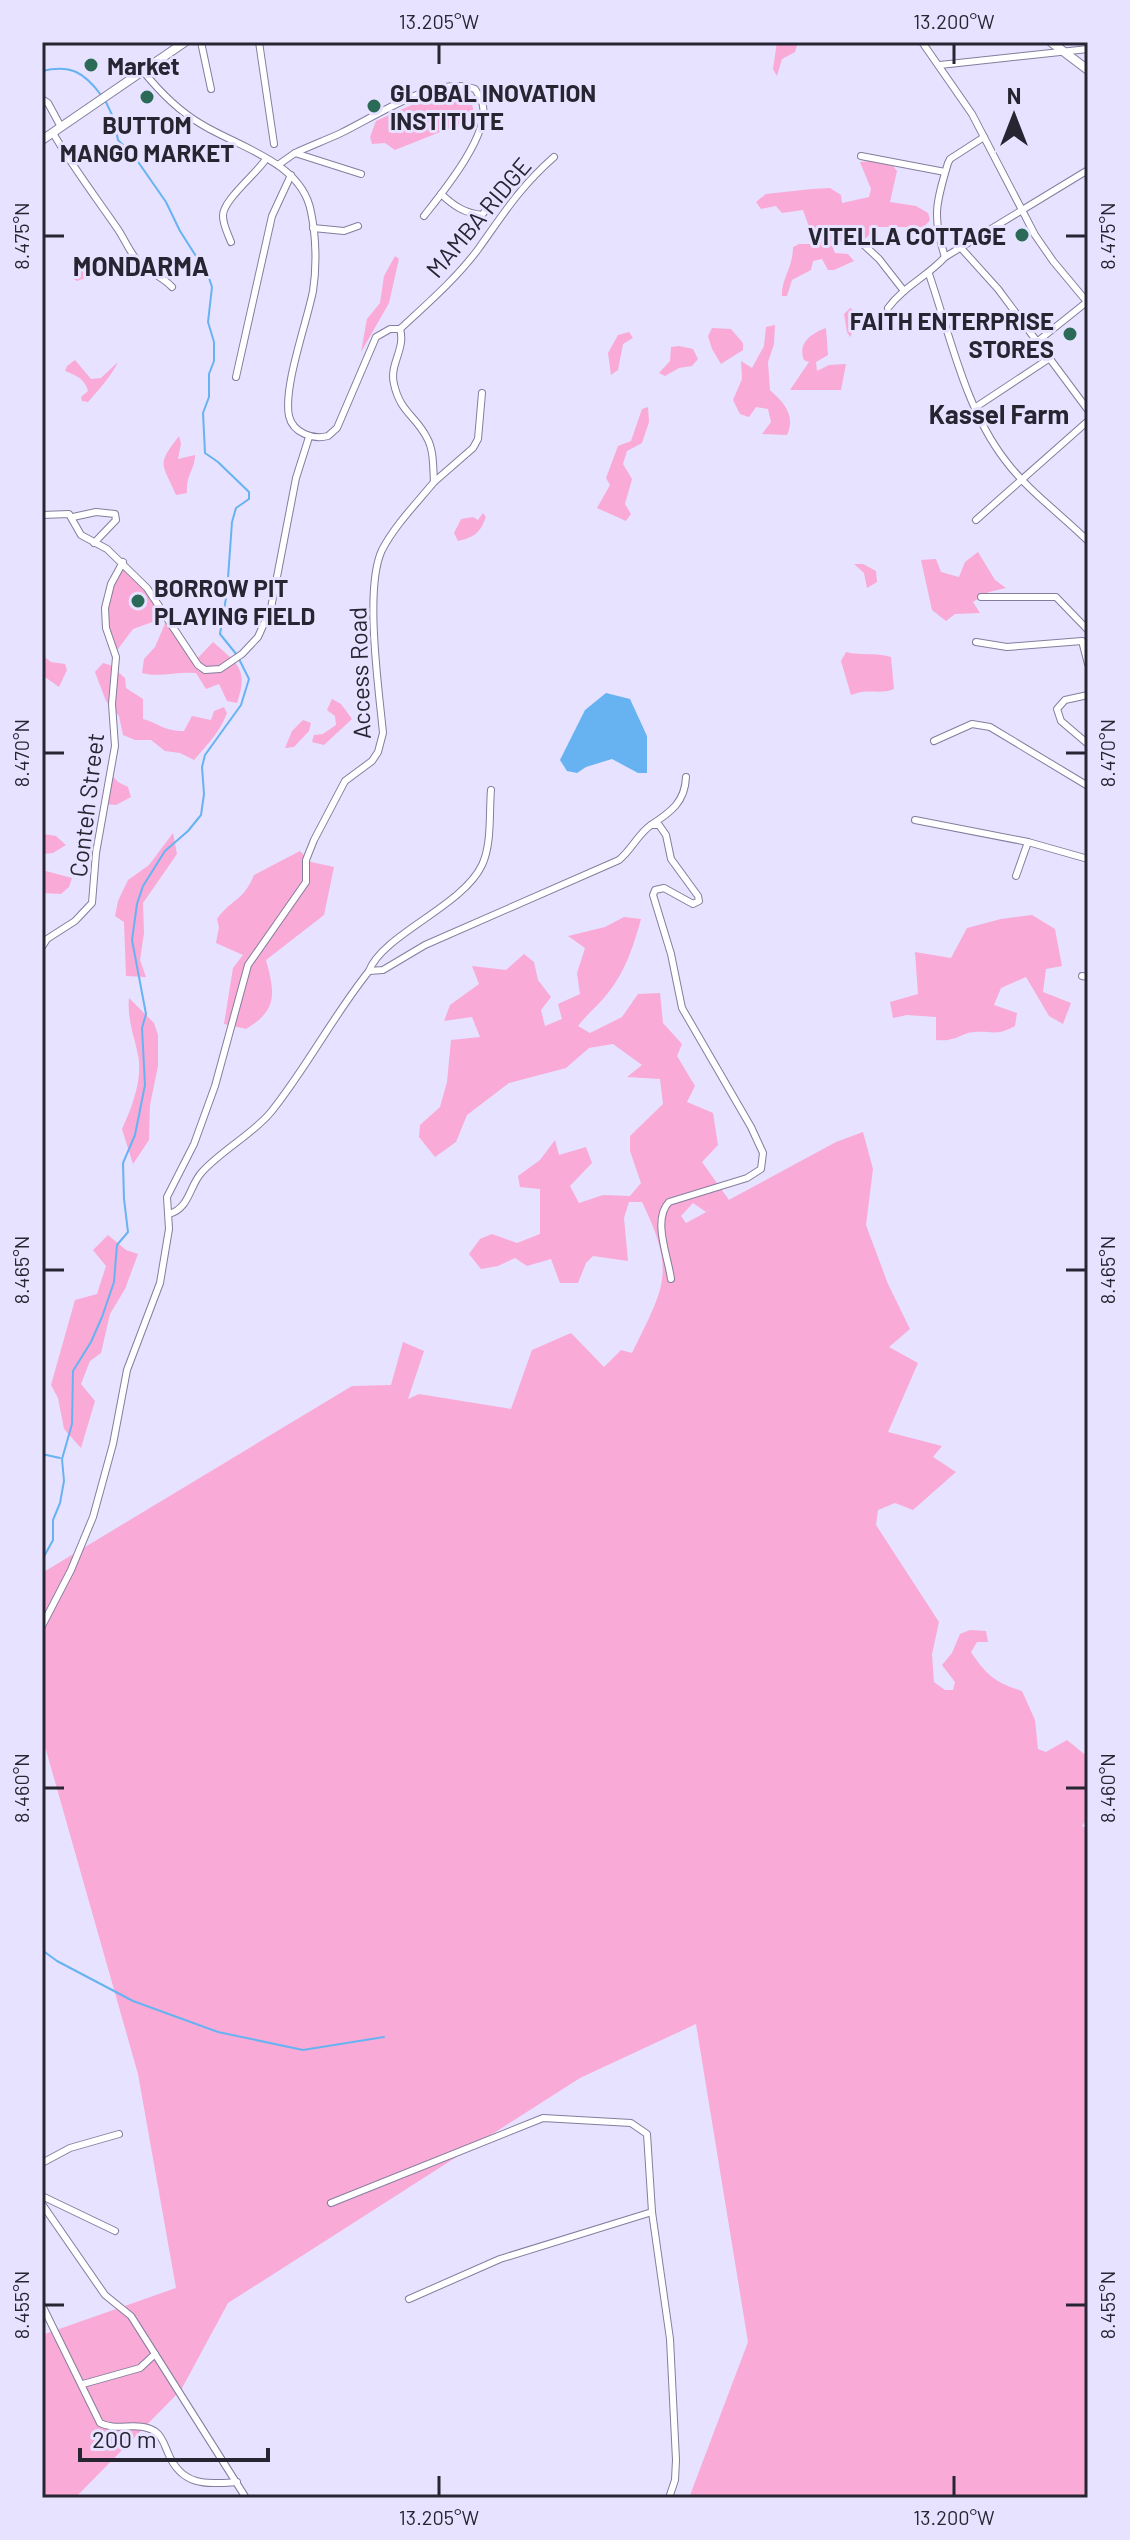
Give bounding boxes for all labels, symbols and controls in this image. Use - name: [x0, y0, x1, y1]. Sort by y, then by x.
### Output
- text: 13.205°W: [399, 9, 480, 33]
- text: 13.200°W: [913, 9, 995, 33]
- place label: Market: [107, 51, 180, 80]
- marker: Market: [82, 56, 100, 74]
- north arrow: [974, 76, 1054, 156]
- place label: GLOBAL INOVATION INSTITUTE: [390, 78, 596, 135]
- text: N: [1007, 82, 1021, 108]
- marker: BUTTOM MANGO MARKET: [138, 88, 156, 106]
- marker: GLOBAL INOVATION INSTITUTE: [365, 97, 383, 115]
- place label: BUTTOM MANGO MARKET: [60, 110, 234, 167]
- street label: MAMBA RIDGE: [419, 151, 537, 283]
- text: 8.475°N: [9, 202, 33, 270]
- text: 8.475°N: [1095, 202, 1119, 270]
- place label: VITELLA COTTAGE: [808, 221, 1006, 250]
- marker: VITELLA COTTAGE: [1013, 226, 1031, 244]
- district label: MONDARMA: [73, 250, 209, 281]
- place label: FAITH ENTERPRISE STORES: [850, 306, 1054, 363]
- marker: FAITH ENTERPRISE STORES: [1061, 325, 1079, 343]
- district label: Kassel Farm: [929, 398, 1069, 429]
- place label: BORROW PIT PLAYING FIELD: [154, 573, 315, 630]
- marker: BORROW PIT PLAYING FIELD: [129, 592, 147, 610]
- street label: Access Road: [342, 606, 376, 740]
- text: 8.470°N: [9, 719, 33, 787]
- text: 8.470°N: [1095, 719, 1119, 787]
- street label: Conteh Street: [63, 731, 109, 879]
- text: 8.465°N: [9, 1236, 33, 1304]
- text: 8.465°N: [1095, 1236, 1119, 1304]
- text: 8.460°N: [9, 1753, 33, 1823]
- text: 8.460°N: [1095, 1753, 1119, 1823]
- text: 8.455°N: [9, 2271, 33, 2339]
- text: 8.455°N: [1095, 2271, 1119, 2339]
- scale bar: [80, 2412, 268, 2462]
- text: 200 m: [92, 2424, 157, 2453]
- text: 13.205°W: [399, 2505, 480, 2529]
- text: 13.200°W: [913, 2505, 995, 2529]

